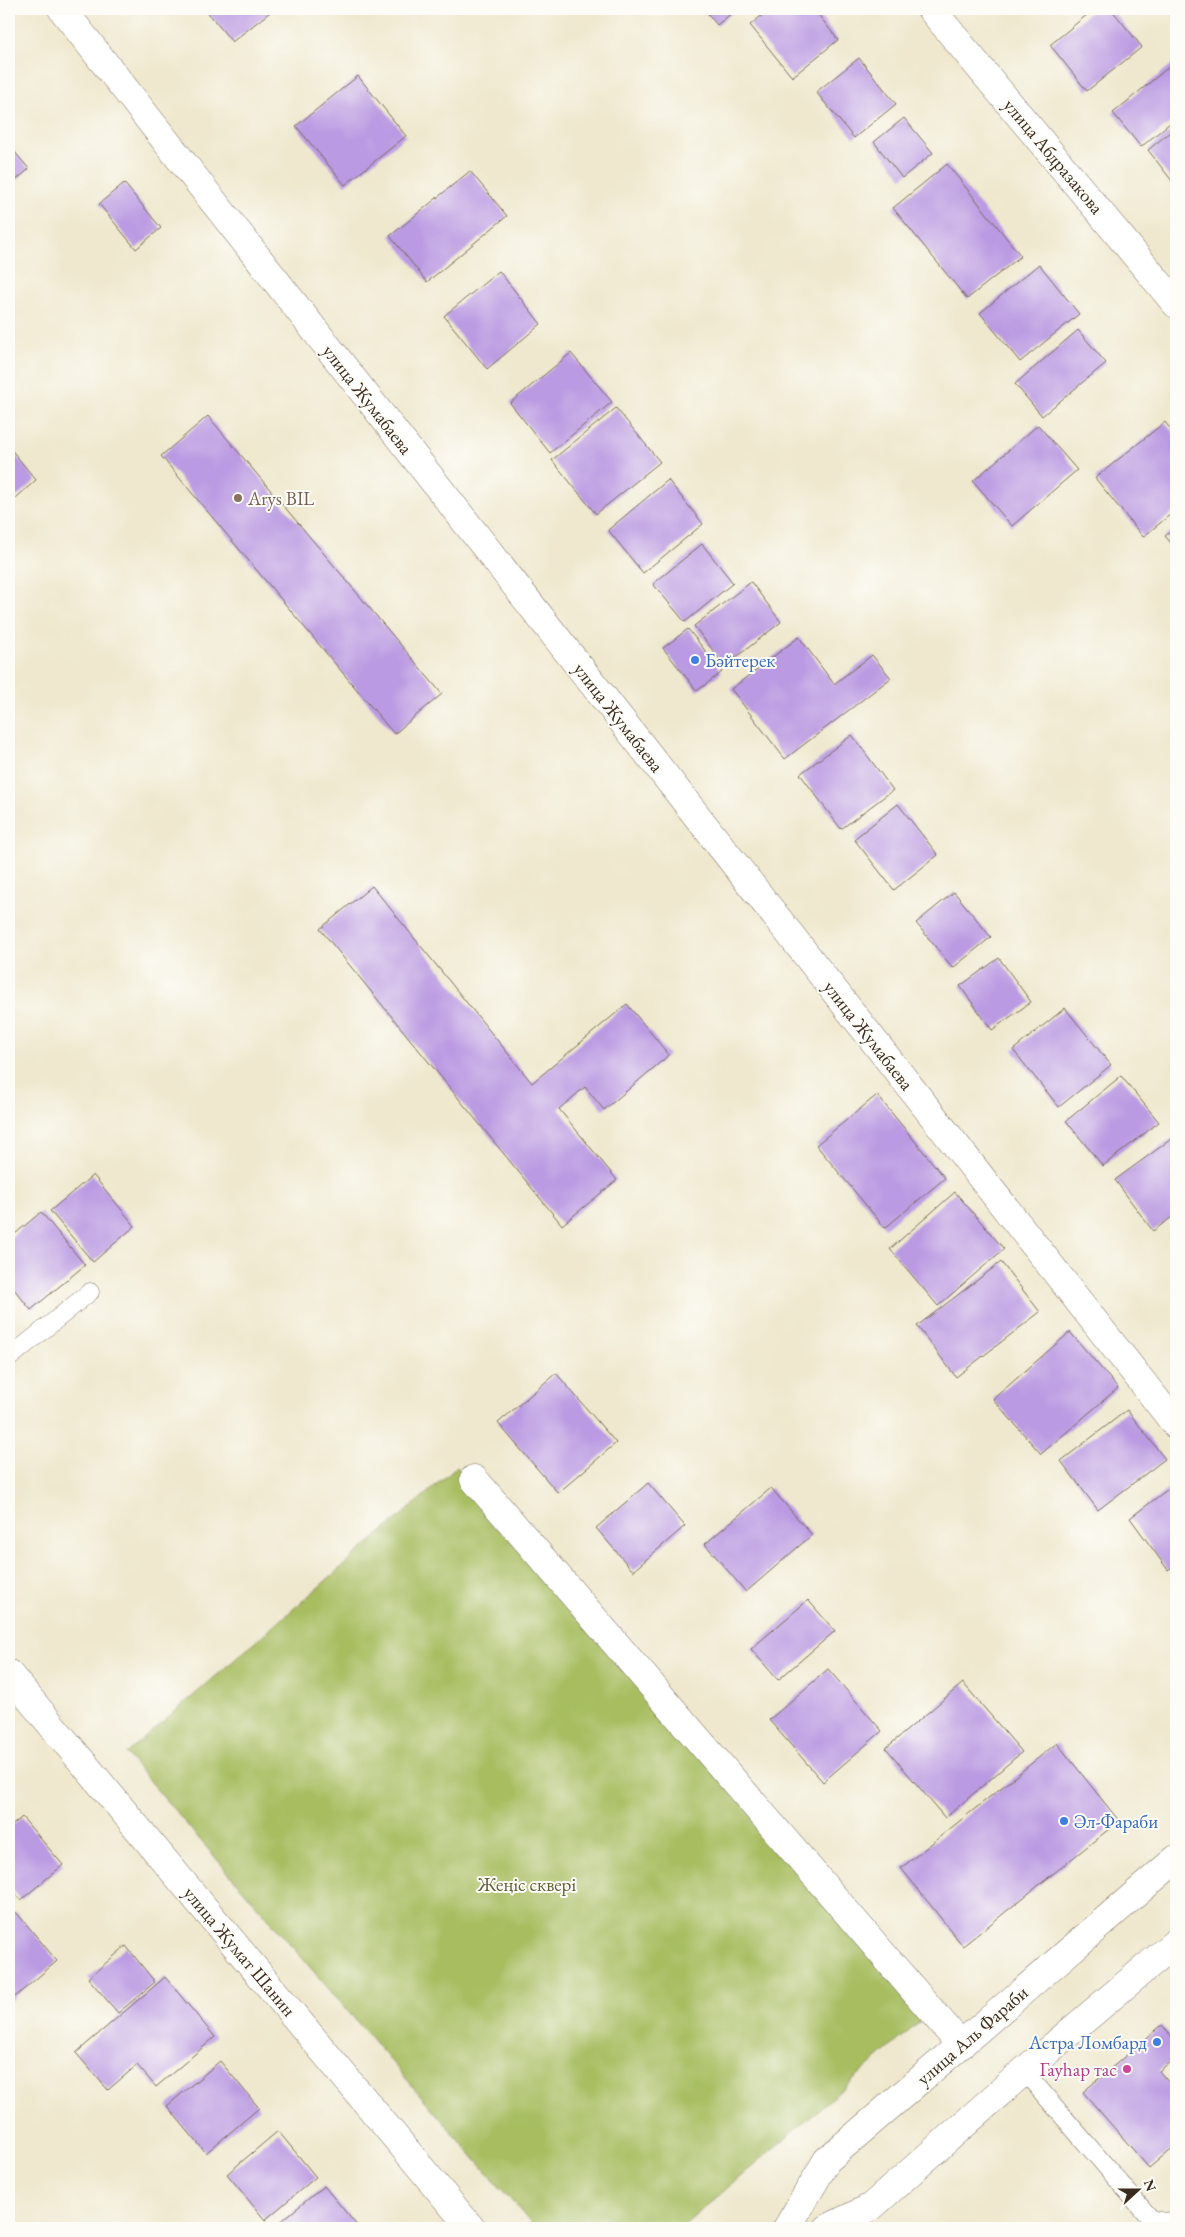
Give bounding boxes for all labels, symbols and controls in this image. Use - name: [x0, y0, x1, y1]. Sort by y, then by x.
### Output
- street label: улица Абдразакова: [998, 93, 1110, 220]
- street label: улица Жумабаева: [317, 339, 419, 460]
- place label: Arys BIL: [247, 486, 314, 511]
- marker: Arys BIL: [232, 492, 244, 504]
- place label: Бәйтерек: [705, 648, 775, 673]
- marker: Бәйтерек: [689, 654, 701, 666]
- street label: улица Жумабаева: [568, 657, 670, 778]
- street label: улица Жумабаева: [818, 975, 920, 1096]
- place label: Әл-Фараби: [1074, 1809, 1158, 1834]
- marker: Әл-Фараби: [1058, 1815, 1070, 1827]
- park label: Жеңіс сквері: [477, 1872, 576, 1897]
- street label: улица Жумат Шанин: [178, 1881, 301, 2022]
- street label: улица Аль Фараби: [911, 1980, 1033, 2091]
- place label: Астра Ломбард: [1028, 2030, 1147, 2055]
- marker: Астра Ломбард: [1151, 2036, 1163, 2048]
- place label: Гауһар тас: [1039, 2057, 1117, 2082]
- marker: Гауһар тас: [1121, 2063, 1133, 2075]
- north arrow: [1112, 2164, 1162, 2214]
- text: N: [1140, 2177, 1161, 2194]

